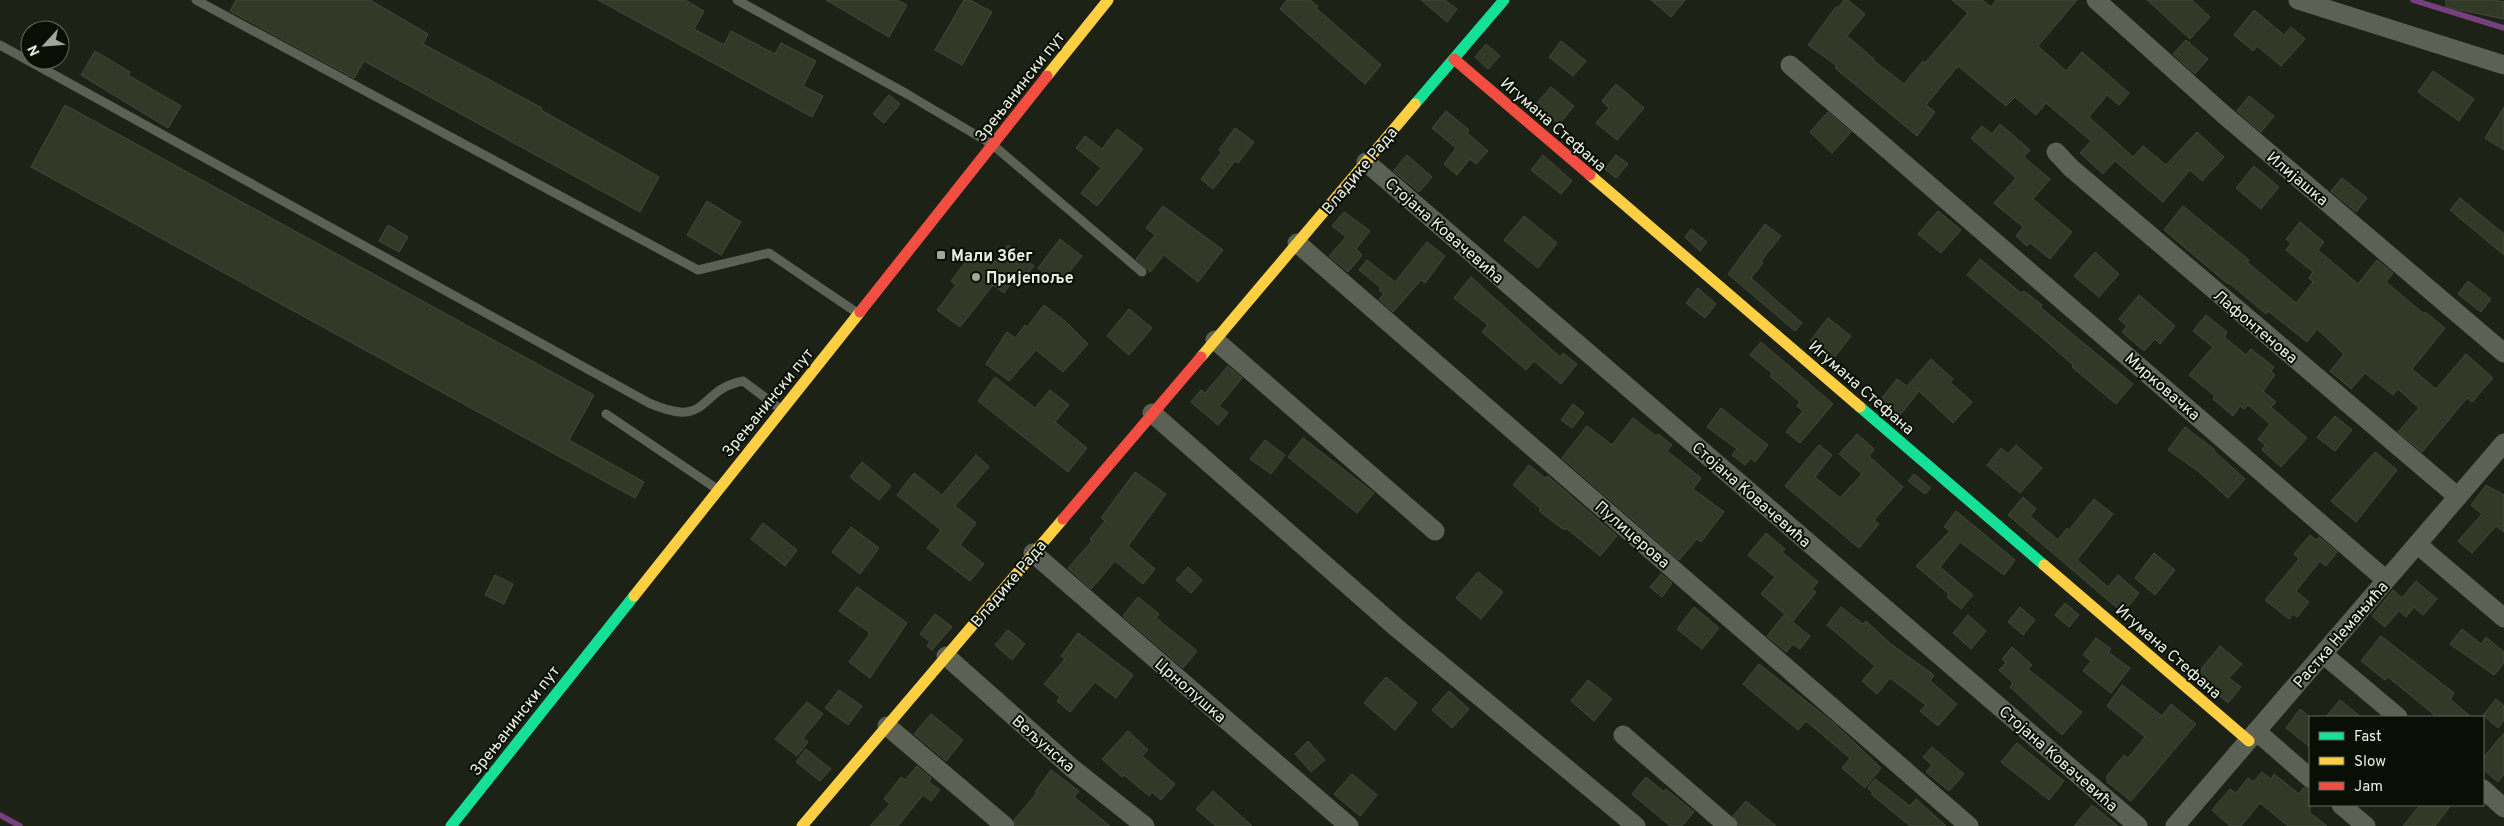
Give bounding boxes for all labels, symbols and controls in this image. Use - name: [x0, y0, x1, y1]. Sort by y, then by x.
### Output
- north arrow: [20, 20, 70, 70]
- street label: Зрењанински пут: [971, 28, 1070, 146]
- text: N: [25, 42, 45, 58]
- street label: Игумана Стефана: [1496, 74, 1610, 177]
- street label: Владике Рада: [1318, 124, 1403, 219]
- street label: Илијашка: [2262, 148, 2332, 211]
- street label: Стојана Ковачевића: [1380, 174, 1507, 289]
- place label: Мали Збег: [951, 247, 1033, 267]
- marker: Мали Збег: [935, 249, 947, 261]
- place label: Пријепоље: [986, 269, 1074, 289]
- marker: Пријепоље: [970, 271, 982, 283]
- street label: Лафонтенова: [2208, 286, 2301, 369]
- street label: Игумана Стефана: [1804, 337, 1918, 440]
- street label: Зрењанински пут: [718, 345, 819, 462]
- street label: Мирковачка: [2120, 349, 2204, 426]
- street label: Стојана Ковачевића: [1687, 438, 1814, 553]
- street label: Пулицерова: [1590, 498, 1673, 574]
- street label: Владике Рада: [967, 537, 1052, 632]
- street label: Растка Немањића: [2290, 578, 2393, 693]
- street label: Игумана Стефана: [2111, 601, 2225, 704]
- street label: Црнолушка: [1150, 655, 1230, 728]
- street label: Зрењанински пут: [466, 662, 565, 780]
- street label: Стојана Ковачевића: [1994, 702, 2121, 817]
- street label: Вељунска: [1007, 712, 1078, 777]
- legend: [2309, 716, 2484, 806]
- text: Fast: [2354, 728, 2382, 747]
- text: Slow: [2354, 753, 2386, 772]
- text: Jam: [2354, 778, 2383, 797]

